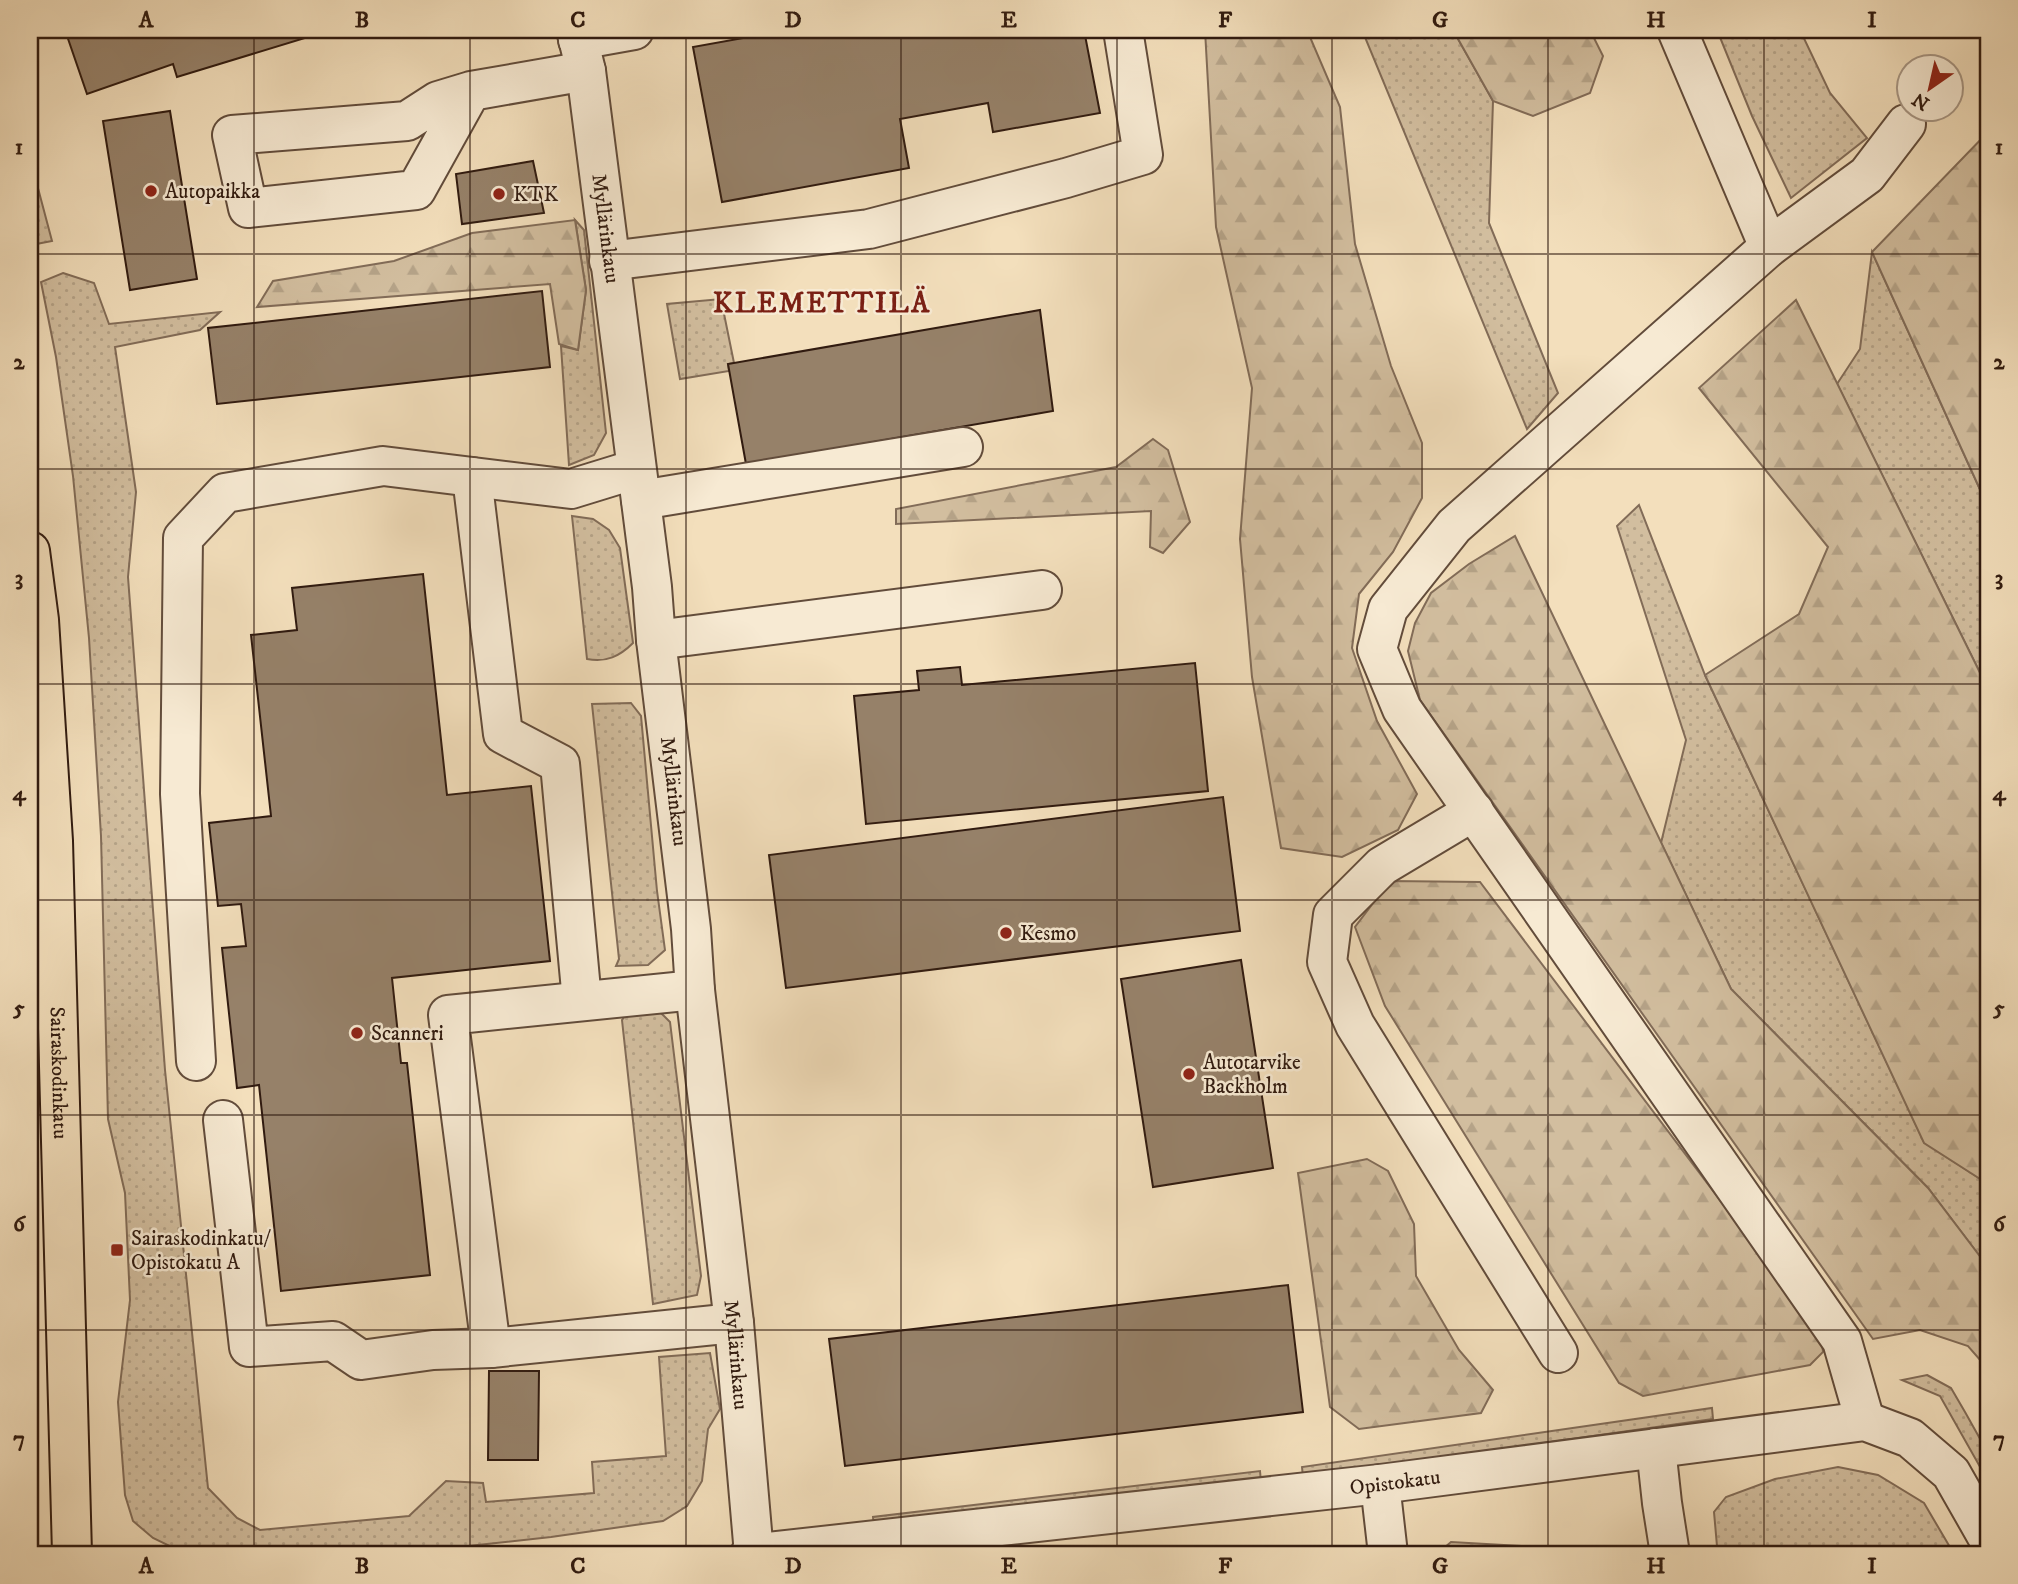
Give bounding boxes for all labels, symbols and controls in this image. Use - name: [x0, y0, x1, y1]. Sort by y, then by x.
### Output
- text: A: [138, 6, 155, 35]
- text: B: [355, 6, 369, 35]
- text: C: [570, 6, 586, 35]
- text: D: [784, 6, 802, 35]
- text: E: [1001, 6, 1017, 35]
- text: F: [1218, 6, 1233, 35]
- text: G: [1432, 6, 1448, 35]
- text: H: [1646, 6, 1666, 35]
- text: I: [1867, 6, 1877, 35]
- north arrow: [1896, 52, 1966, 122]
- text: N: [1908, 87, 1934, 115]
- text: 1: [15, 133, 23, 162]
- text: 1: [1995, 133, 2003, 162]
- street label: Myllärinkatu: [585, 172, 625, 285]
- place label: Autopaikka: [165, 179, 260, 205]
- place label: KTK: [513, 182, 558, 208]
- marker: Autopaikka: [143, 183, 159, 199]
- marker: KTK: [491, 186, 507, 202]
- district label: KLEMETTILÄ: [713, 285, 931, 321]
- text: 2: [13, 348, 25, 377]
- text: 2: [1993, 348, 2005, 377]
- text: 3: [15, 564, 23, 593]
- text: 3: [1995, 564, 2003, 593]
- street label: Myllärinkatu: [654, 735, 693, 848]
- text: 4: [12, 779, 27, 808]
- text: 4: [1992, 779, 2007, 808]
- place label: Kesmo: [1020, 921, 1076, 947]
- marker: Kesmo: [998, 925, 1014, 941]
- text: 5: [12, 994, 25, 1023]
- text: 5: [1992, 994, 2005, 1023]
- street label: Sairaskodinkatu: [43, 1006, 73, 1140]
- place label: Scanneri: [371, 1021, 444, 1047]
- marker: Scanneri: [349, 1025, 365, 1041]
- place label: Autotarvike Backholm: [1203, 1050, 1301, 1100]
- marker: Autotarvike Backholm: [1181, 1066, 1197, 1082]
- text: 6: [13, 1210, 27, 1239]
- text: 6: [1993, 1210, 2007, 1239]
- place label: Sairaskodinkatu/ Opistokatu A: [131, 1226, 272, 1276]
- marker: Sairaskodinkatu/ Opistokatu A: [109, 1242, 125, 1258]
- street label: Myllärinkatu: [717, 1298, 753, 1411]
- text: 7: [13, 1425, 25, 1454]
- text: 7: [1993, 1425, 2005, 1454]
- street label: Opistokatu: [1348, 1464, 1442, 1501]
- text: A: [138, 1552, 155, 1581]
- text: B: [355, 1552, 369, 1581]
- text: C: [570, 1552, 586, 1581]
- text: D: [784, 1552, 802, 1581]
- text: E: [1001, 1552, 1017, 1581]
- text: F: [1218, 1552, 1233, 1581]
- text: G: [1432, 1552, 1448, 1581]
- text: H: [1646, 1552, 1666, 1581]
- text: I: [1867, 1552, 1877, 1581]

